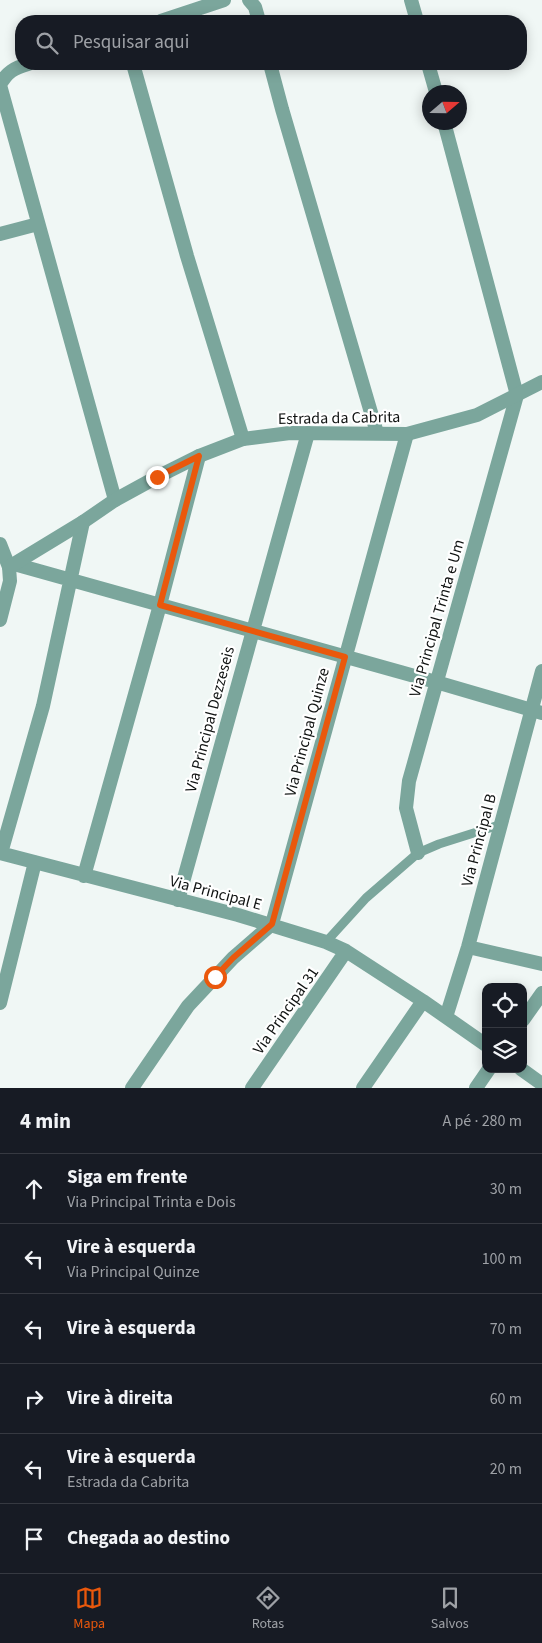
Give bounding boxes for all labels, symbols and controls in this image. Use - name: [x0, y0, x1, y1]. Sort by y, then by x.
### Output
- search box: [15, 15, 527, 70]
- icon: search: [33, 29, 61, 57]
- text: Pesquisar aqui: [73, 29, 189, 56]
- north arrow: [422, 85, 467, 130]
- street label: Estrada da Cabrita: [278, 406, 400, 430]
- route end: [146, 466, 169, 489]
- street label: Via Principal Trinta e Um: [404, 537, 470, 700]
- street label: Via Principal Dezzeseis: [180, 643, 240, 795]
- street label: Via Principal Quinze: [279, 665, 335, 799]
- street label: Via Principal B: [456, 791, 502, 889]
- street label: Via Principal E: [167, 870, 264, 916]
- street label: Via Principal 31: [248, 963, 324, 1059]
- route start: [204, 966, 227, 989]
- map controls: [482, 983, 527, 1073]
- button: locate: [482, 983, 527, 1028]
- button: layers: [482, 1028, 527, 1073]
- text: 4 min: [20, 1106, 71, 1136]
- text: A pé · 280 m: [443, 1110, 522, 1132]
- text: Siga em frente: [67, 1164, 188, 1191]
- icon: ahead: [20, 1175, 48, 1203]
- text: 30 m: [490, 1178, 522, 1200]
- text: Via Principal Trinta e Dois: [67, 1191, 236, 1213]
- text: Vire à esquerda: [67, 1234, 196, 1261]
- icon: left: [20, 1245, 48, 1273]
- text: 100 m: [482, 1248, 522, 1270]
- text: Via Principal Quinze: [67, 1261, 200, 1283]
- icon: left: [20, 1315, 48, 1343]
- text: Vire à esquerda: [67, 1315, 196, 1342]
- text: 70 m: [490, 1318, 522, 1340]
- icon: right: [20, 1385, 48, 1413]
- text: Vire à direita: [67, 1385, 173, 1412]
- text: 60 m: [490, 1388, 522, 1410]
- text: Vire à esquerda: [67, 1444, 196, 1471]
- icon: left: [20, 1455, 48, 1483]
- text: 20 m: [490, 1458, 522, 1480]
- text: Estrada da Cabrita: [67, 1471, 189, 1493]
- icon: arrive: [20, 1525, 48, 1553]
- text: Chegada ao destino: [67, 1525, 230, 1552]
- tab: Mapa: [73, 1584, 105, 1634]
- tab: Rotas: [252, 1584, 284, 1634]
- tab: Salvos: [431, 1584, 469, 1634]

